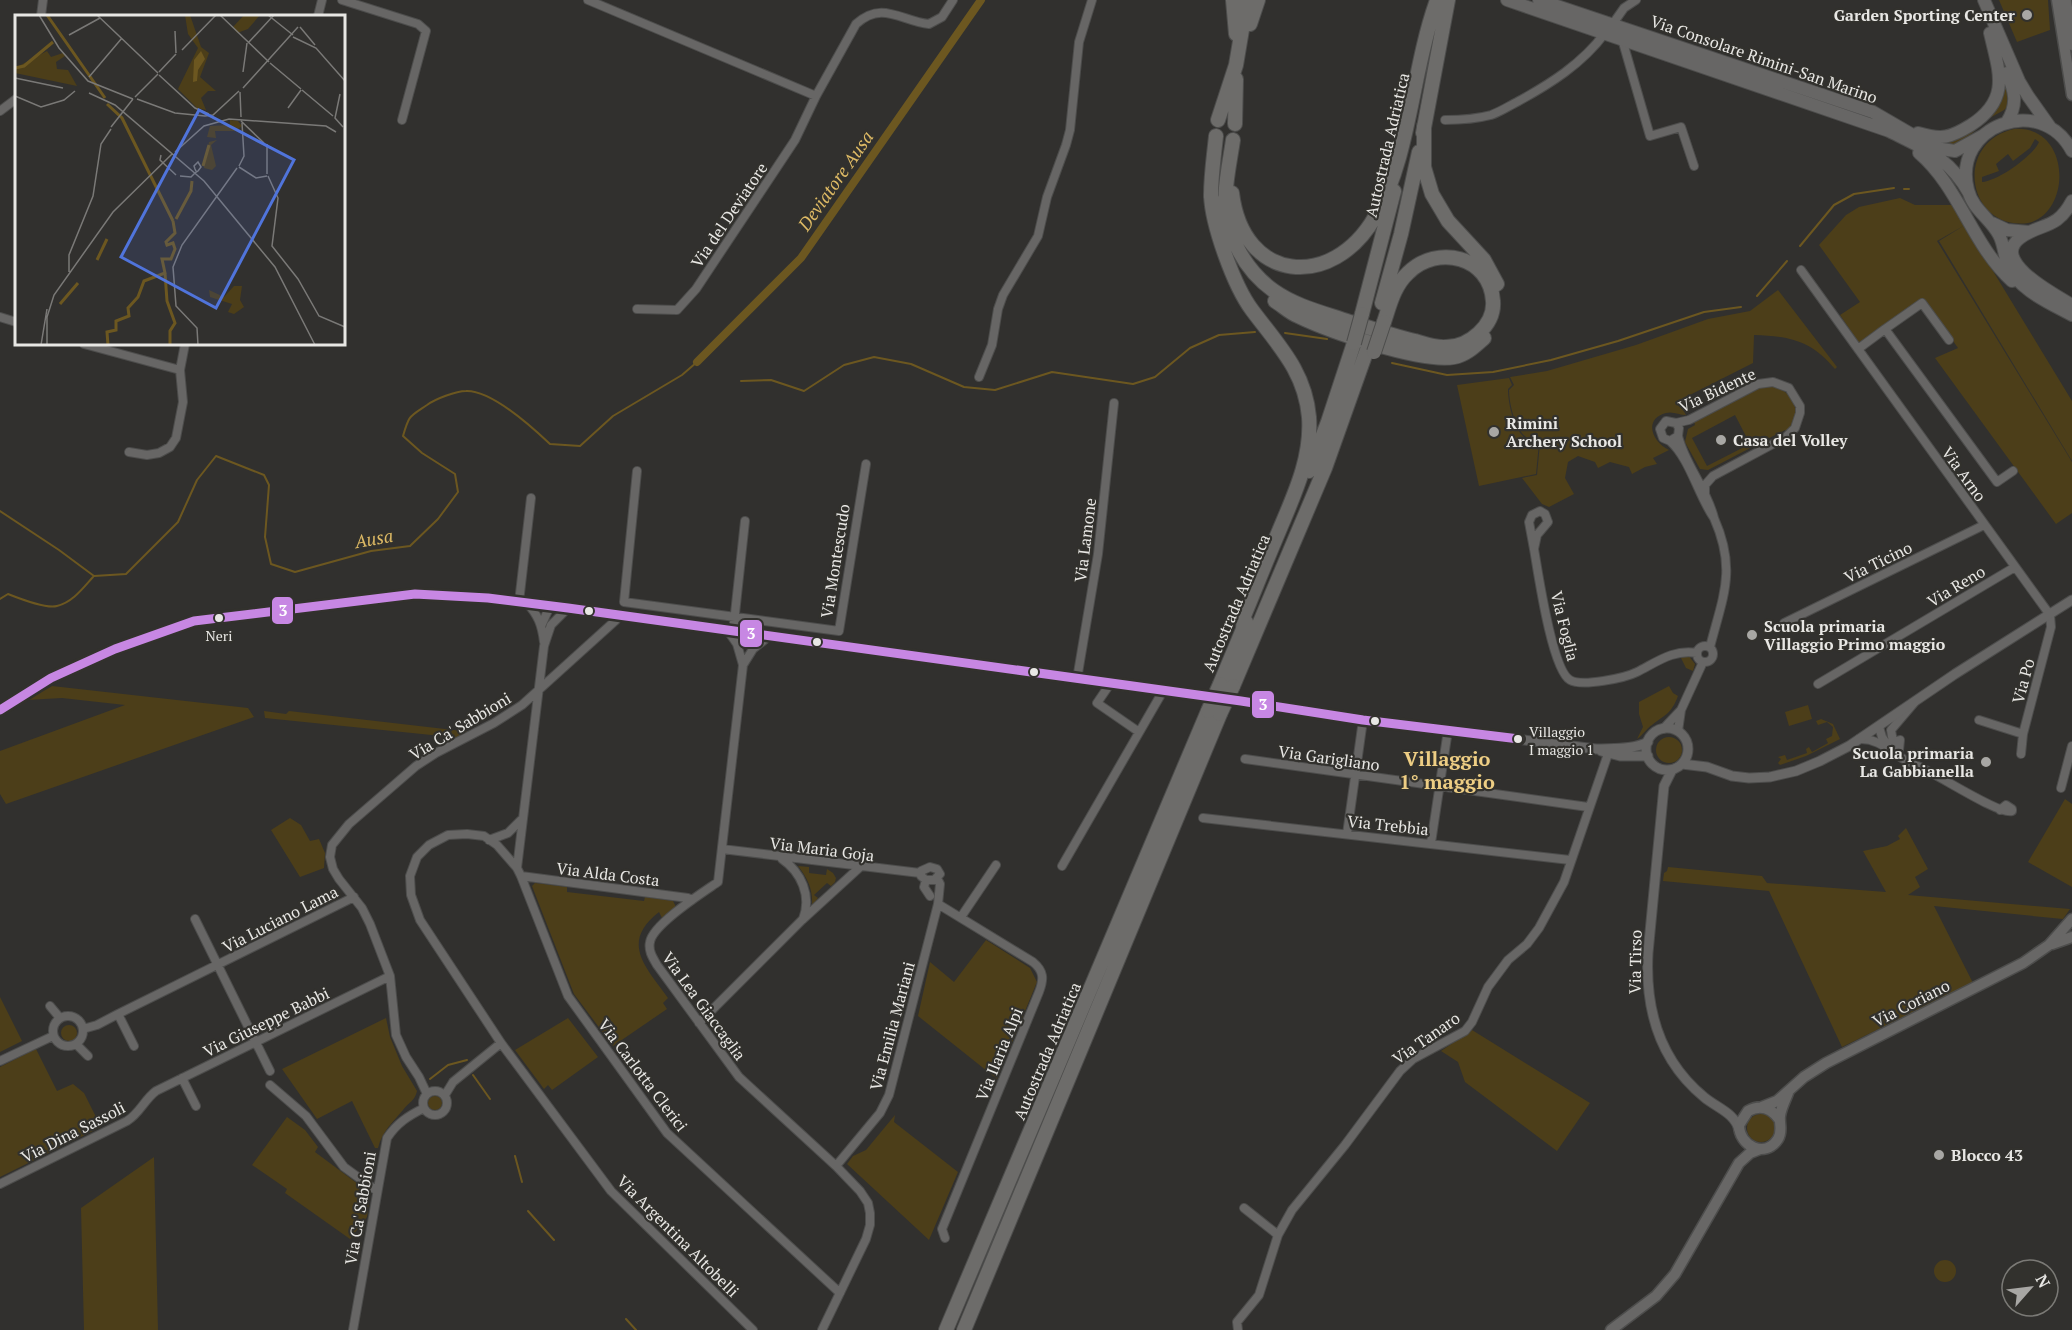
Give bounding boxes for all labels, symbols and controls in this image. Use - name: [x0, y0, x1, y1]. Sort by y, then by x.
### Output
- place label: Garden Sporting Center: [1834, 4, 2015, 26]
- marker: Garden Sporting Center: [2020, 8, 2034, 22]
- street label: Via Consolare Rimini-San Marino: [1648, 10, 1881, 108]
- inset map: [15, 15, 345, 345]
- street label: Autostrada Adriatica: [1360, 71, 1414, 219]
- water label: Deviatore Ausa: [791, 126, 878, 236]
- street label: Via del Deviatore: [686, 158, 772, 272]
- street label: Via Bidente: [1675, 363, 1759, 417]
- place label: Rimini Archery School: [1506, 412, 1622, 452]
- marker: Rimini Archery School: [1487, 425, 1501, 439]
- place label: Casa del Volley: [1733, 429, 1848, 451]
- marker: Casa del Volley: [1714, 433, 1728, 447]
- street label: Via Arno: [1937, 442, 1991, 506]
- street label: Via Lamone: [1069, 497, 1101, 583]
- street label: Via Montescudo: [815, 502, 855, 620]
- water label: Ausa: [352, 523, 395, 553]
- street label: Autostrada Adriatica: [1197, 531, 1275, 675]
- street label: Via Ticino: [1840, 536, 1916, 588]
- street label: Via Reno: [1923, 560, 1989, 612]
- street label: Via Foglia: [1546, 589, 1584, 663]
- line badge: 3: [271, 596, 294, 625]
- text: 3: [278, 599, 288, 621]
- unlabelled marker: [583, 605, 595, 617]
- marker: Neri: [213, 612, 225, 624]
- place label: Scuola primaria Villaggio Primo maggio: [1764, 615, 1946, 655]
- line badge: 3: [739, 619, 763, 648]
- text: 3: [746, 622, 756, 644]
- place label: Neri: [206, 626, 232, 645]
- marker: Scuola primaria Villaggio Primo maggio: [1745, 628, 1759, 642]
- unlabelled marker: [811, 636, 823, 648]
- street label: Via Po: [2006, 656, 2040, 706]
- unlabelled marker: [1028, 666, 1040, 678]
- street label: Via Ca' Sabbioni: [405, 687, 515, 765]
- line badge: 3: [1251, 690, 1275, 719]
- text: 3: [1258, 693, 1268, 715]
- unlabelled marker: [1369, 715, 1381, 727]
- place label: Villaggio I maggio 1: [1529, 722, 1594, 759]
- marker: Villaggio I maggio 1: [1512, 733, 1524, 745]
- street label: Via Garigliano: [1277, 740, 1381, 776]
- place label: Scuola primaria La Gabbianella: [1853, 742, 1974, 782]
- district label: Villaggio 1° maggio: [1399, 745, 1495, 795]
- marker: Scuola primaria La Gabbianella: [1979, 755, 1993, 769]
- street label: Via Trebbia: [1346, 810, 1430, 840]
- street label: Via Maria Goja: [768, 832, 876, 866]
- street label: Via Alda Costa: [555, 857, 661, 891]
- street label: Via Luciano Lama: [218, 880, 342, 958]
- street label: Via Tirso: [1623, 929, 1647, 994]
- street label: Via Lea Giaccaglia: [657, 947, 751, 1065]
- street label: Via Emilia Mariani: [864, 959, 920, 1093]
- street label: Via Coriano: [1869, 974, 1954, 1032]
- street label: Autostrada Adriatica: [1008, 979, 1086, 1123]
- street label: Via Giuseppe Babbi: [199, 982, 333, 1062]
- street label: Via Ilaria Alpi: [970, 1004, 1028, 1104]
- street label: Via Tanaro: [1388, 1007, 1464, 1069]
- street label: Via Carlotta Clerici: [593, 1014, 693, 1136]
- street label: Via Dina Sassoli: [17, 1096, 129, 1168]
- place label: Blocco 43: [1951, 1144, 2023, 1166]
- marker: Blocco 43: [1932, 1148, 1946, 1162]
- street label: Via Ca' Sabbioni: [339, 1149, 381, 1267]
- street label: Via Argentina Altobelli: [612, 1170, 744, 1302]
- north arrow: [2000, 1258, 2060, 1318]
- text: N: [2031, 1270, 2056, 1291]

